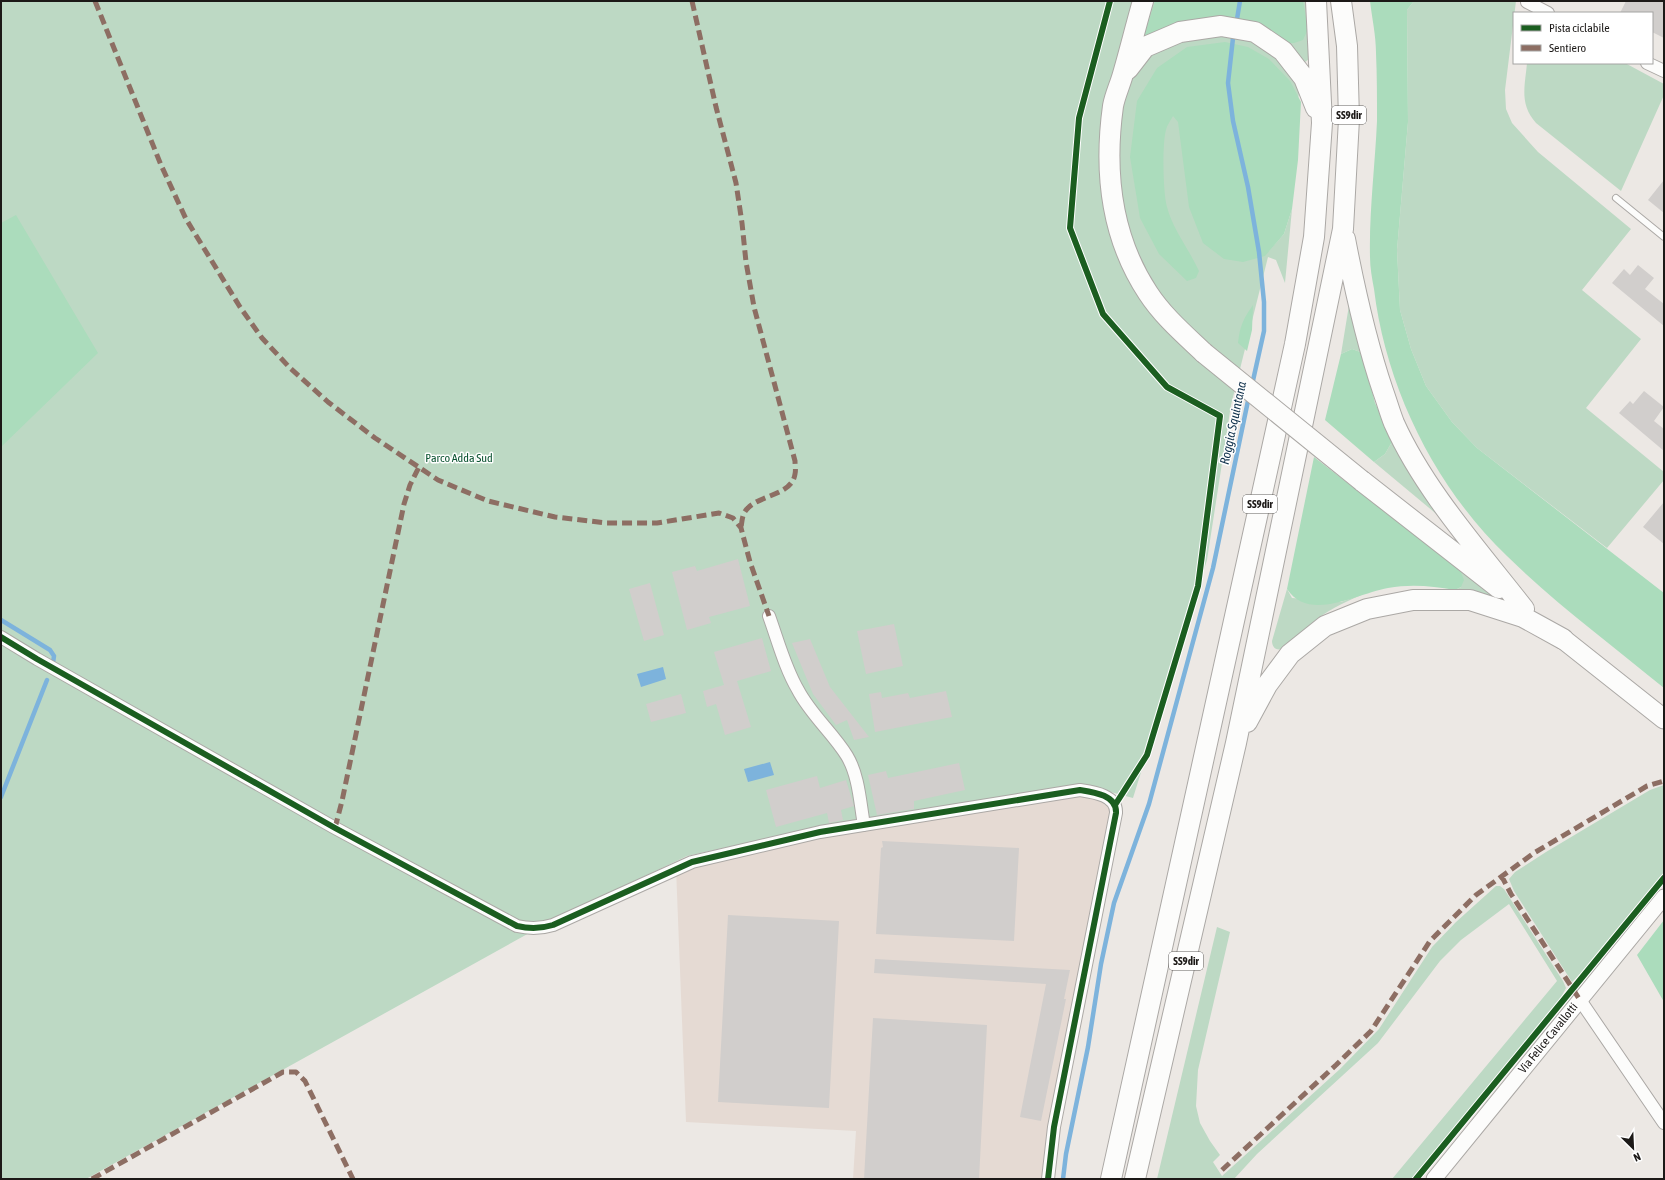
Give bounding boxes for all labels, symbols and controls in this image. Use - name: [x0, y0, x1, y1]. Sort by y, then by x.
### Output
- legend: [1513, 12, 1653, 64]
- text: Pista ciclabile: [1549, 21, 1610, 35]
- text: Sentiero: [1549, 41, 1587, 55]
- road number: SS9dir: [1332, 106, 1366, 124]
- water label: Roggia Squintana: [1217, 380, 1249, 466]
- park label: Parco Adda Sud: [425, 451, 493, 465]
- road number: SS9dir: [1243, 495, 1277, 513]
- road number: SS9dir: [1169, 952, 1203, 970]
- street label: Via Felice Cavallotti: [1515, 1000, 1581, 1076]
- north arrow: [1613, 1128, 1653, 1168]
- text: N: [1632, 1150, 1642, 1164]

